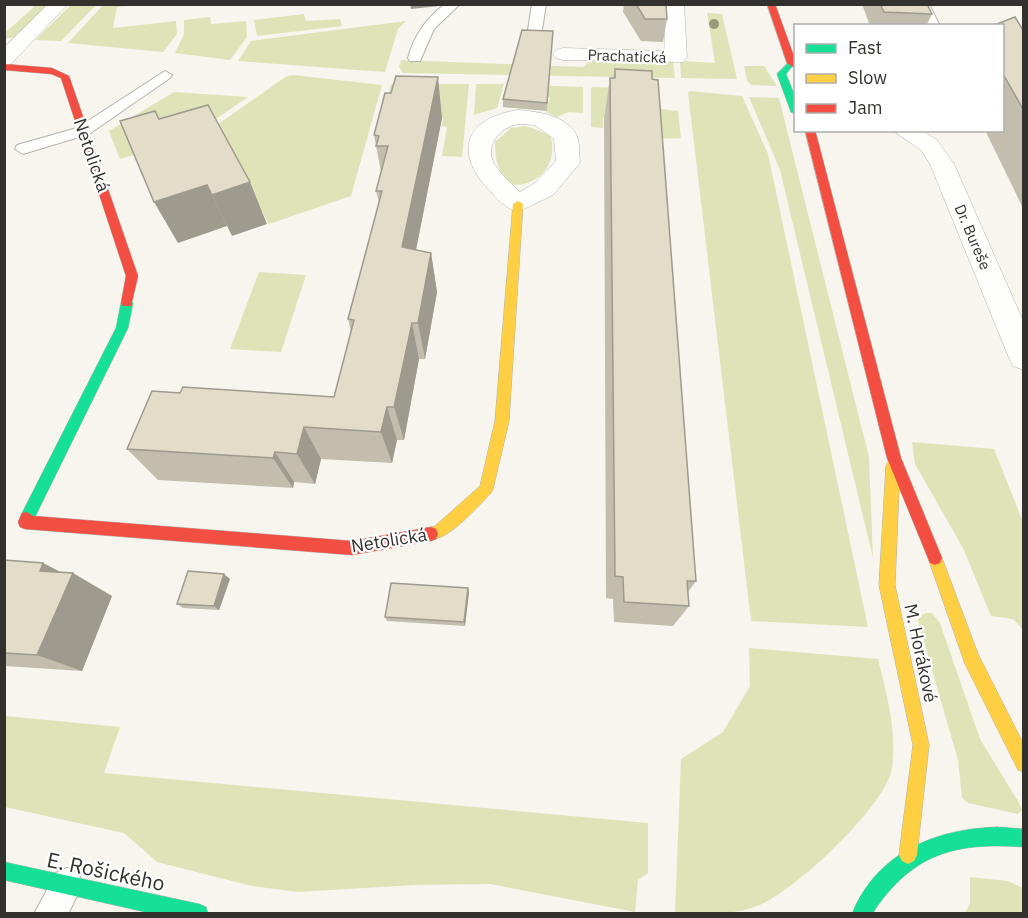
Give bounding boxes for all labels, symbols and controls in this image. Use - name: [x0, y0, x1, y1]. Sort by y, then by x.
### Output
- legend: [794, 24, 1004, 132]
- text: Fast: [848, 36, 882, 59]
- street label: Prachatická: [587, 45, 667, 67]
- text: Slow: [848, 66, 887, 89]
- text: Jam: [848, 96, 883, 119]
- street label: Netolická: [69, 115, 115, 195]
- street label: Dr. Bureše: [951, 201, 995, 273]
- street label: Netolická: [349, 523, 429, 557]
- street label: M. Horákové: [899, 601, 943, 705]
- street label: E. Rošického: [45, 845, 167, 897]

